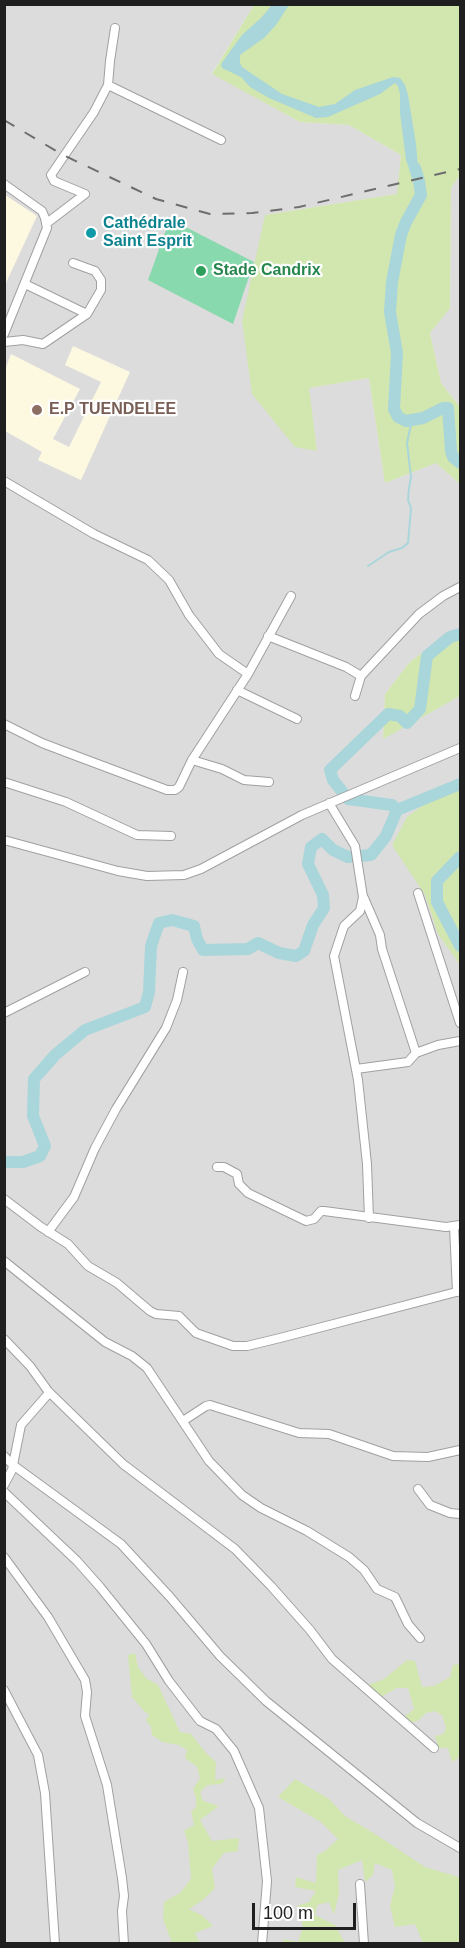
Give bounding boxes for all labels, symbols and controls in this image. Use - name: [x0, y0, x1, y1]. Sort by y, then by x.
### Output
- place label: Cathédrale Saint Esprit: [103, 214, 192, 252]
- marker: Cathédrale Saint Esprit: [84, 226, 98, 240]
- place label: Stade Candrix: [213, 261, 321, 281]
- marker: Stade Candrix: [194, 264, 208, 278]
- place label: E.P TUENDELEE: [49, 400, 176, 420]
- marker: E.P TUENDELEE: [30, 403, 44, 417]
- scale bar: [255, 1891, 358, 1929]
- text: 100 m: [263, 1903, 313, 1923]

